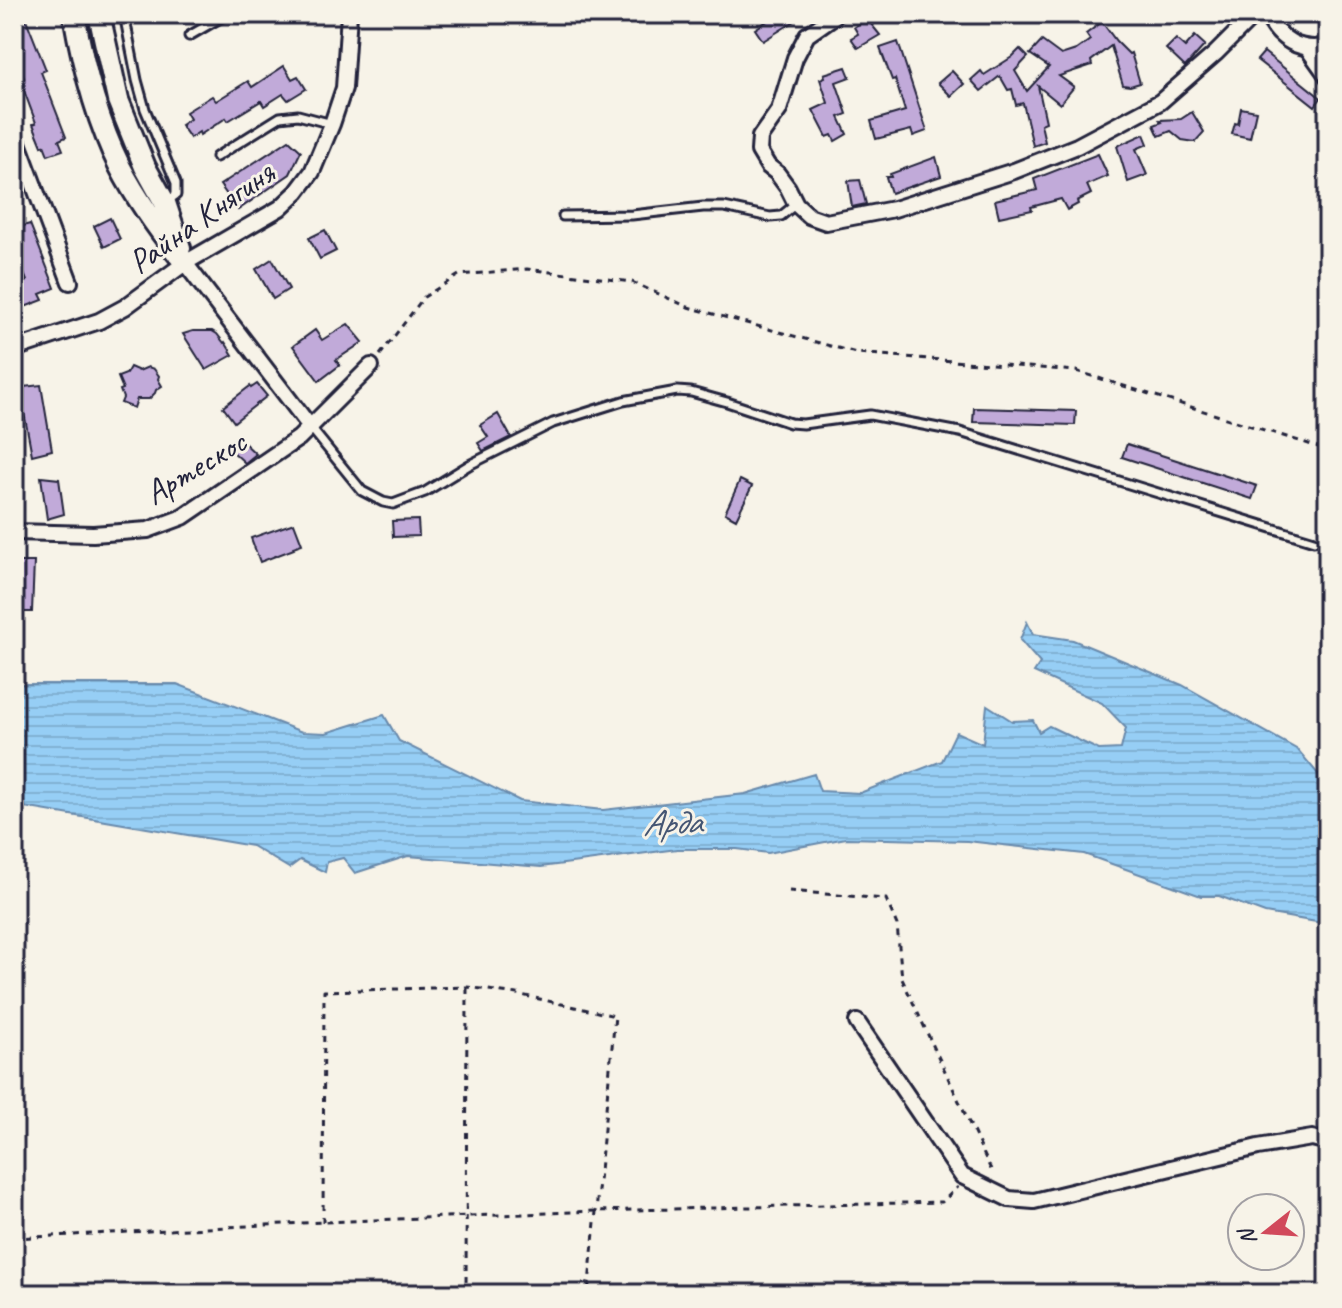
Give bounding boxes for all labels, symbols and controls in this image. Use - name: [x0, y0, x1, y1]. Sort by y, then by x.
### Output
- street label: Райна Княгиня: [119, 150, 284, 283]
- street label: Артескос: [136, 419, 255, 514]
- water label: Арда: [642, 798, 705, 846]
- north arrow: [1226, 1192, 1306, 1272]
- text: N: [1231, 1224, 1263, 1248]

